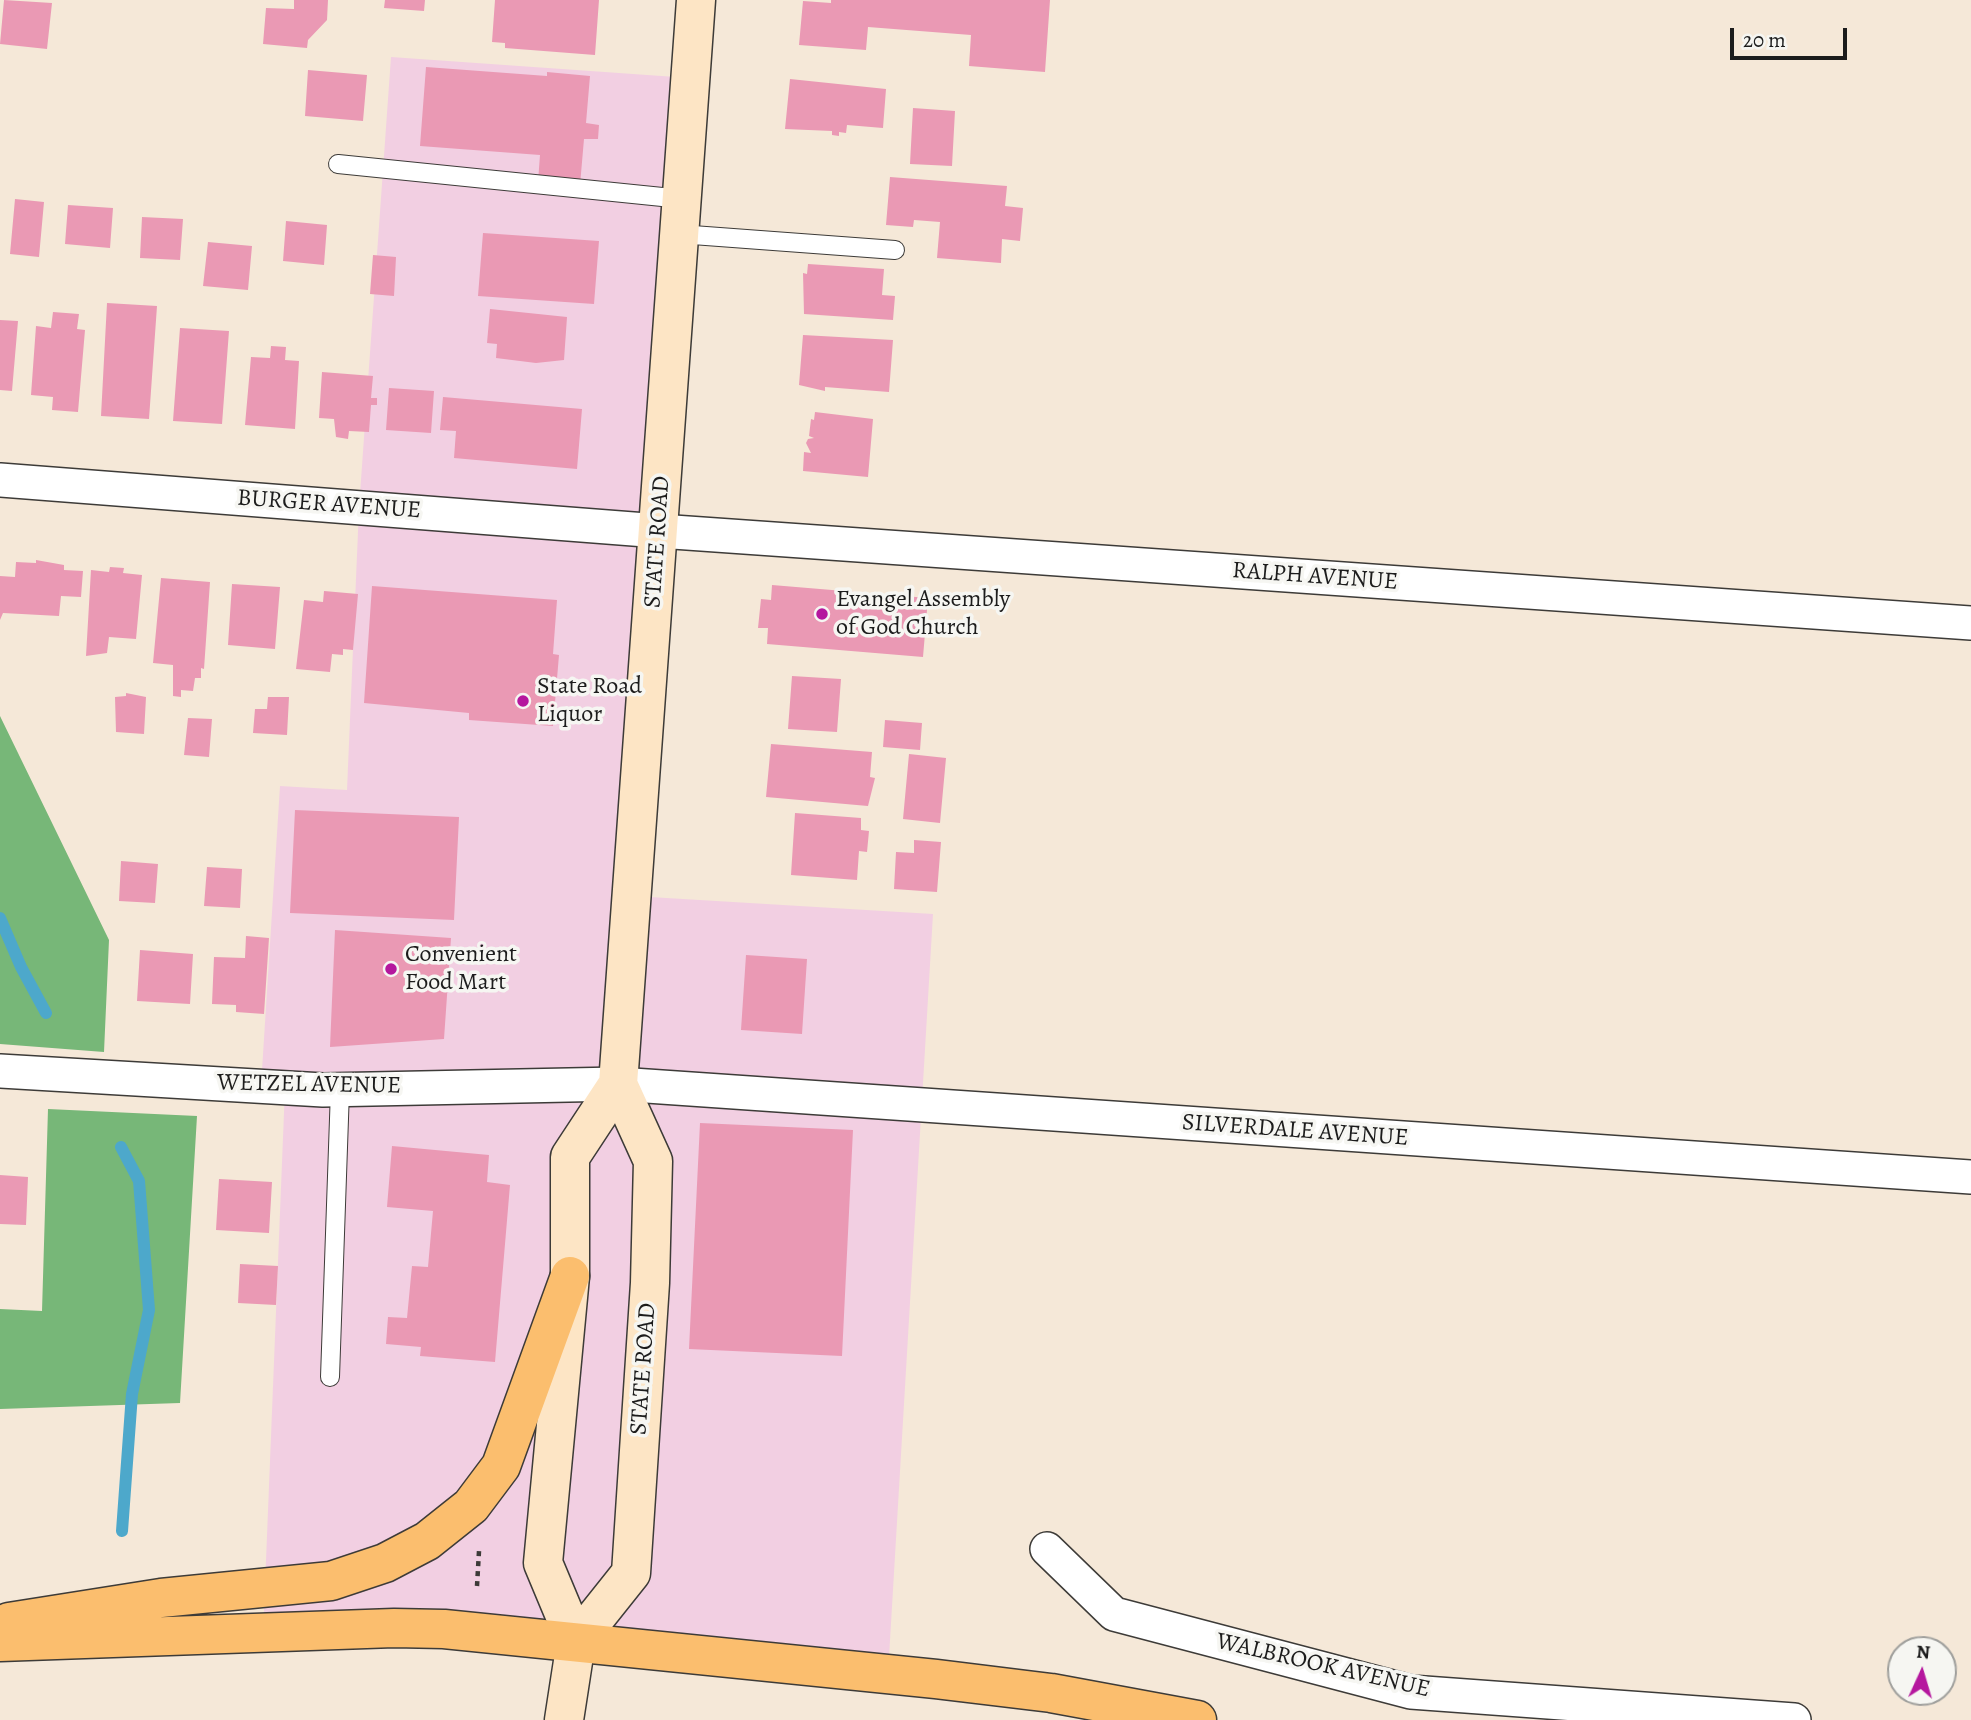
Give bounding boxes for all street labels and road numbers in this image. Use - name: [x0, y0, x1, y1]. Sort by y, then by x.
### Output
- street label: STATE ROAD: [639, 475, 677, 609]
- street label: BURGER AVENUE: [236, 484, 422, 526]
- street label: RALPH AVENUE: [1231, 557, 1399, 597]
- street label: WETZEL AVENUE: [217, 1069, 401, 1101]
- street label: SILVERDALE AVENUE: [1181, 1109, 1409, 1153]
- street label: STATE ROAD: [625, 1302, 663, 1436]
- street label: WALBROOK AVENUE: [1213, 1627, 1433, 1705]

